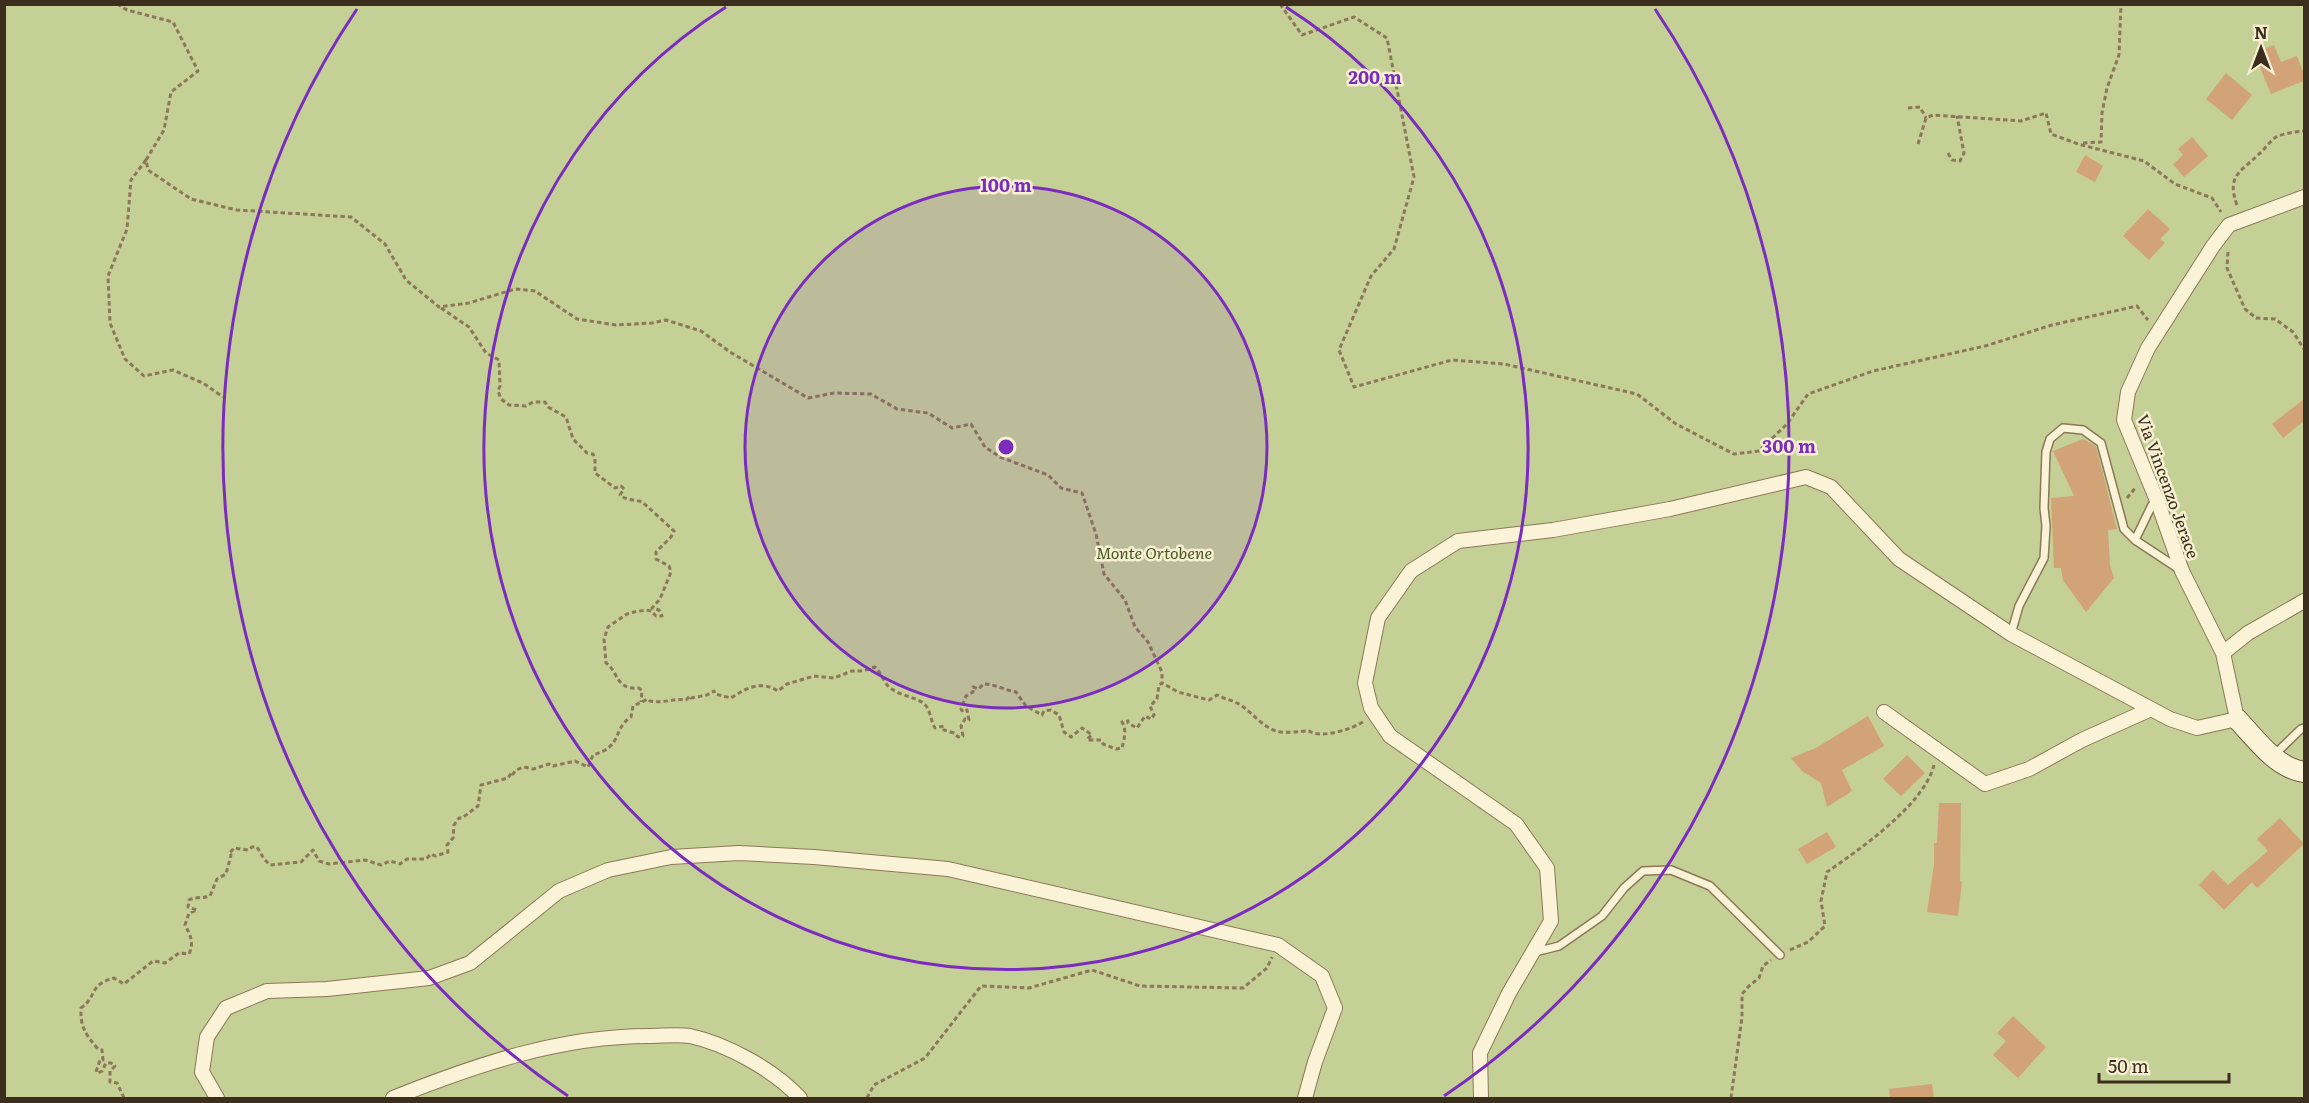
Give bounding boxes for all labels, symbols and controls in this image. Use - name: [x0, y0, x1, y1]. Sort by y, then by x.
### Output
- north arrow: [2231, 18, 2291, 78]
- text: N: [2254, 20, 2268, 44]
- text: 200 m: [1348, 63, 1402, 90]
- text: 100 m: [980, 171, 1032, 198]
- street label: Via Vincenzo Jerace: [2132, 411, 2206, 561]
- text: 300 m: [1762, 432, 1816, 459]
- centre of rings: [996, 437, 1016, 457]
- park label: Monte Ortobene: [1096, 540, 1212, 564]
- scale bar: [2099, 1046, 2230, 1084]
- text: 50 m: [2108, 1052, 2149, 1079]

